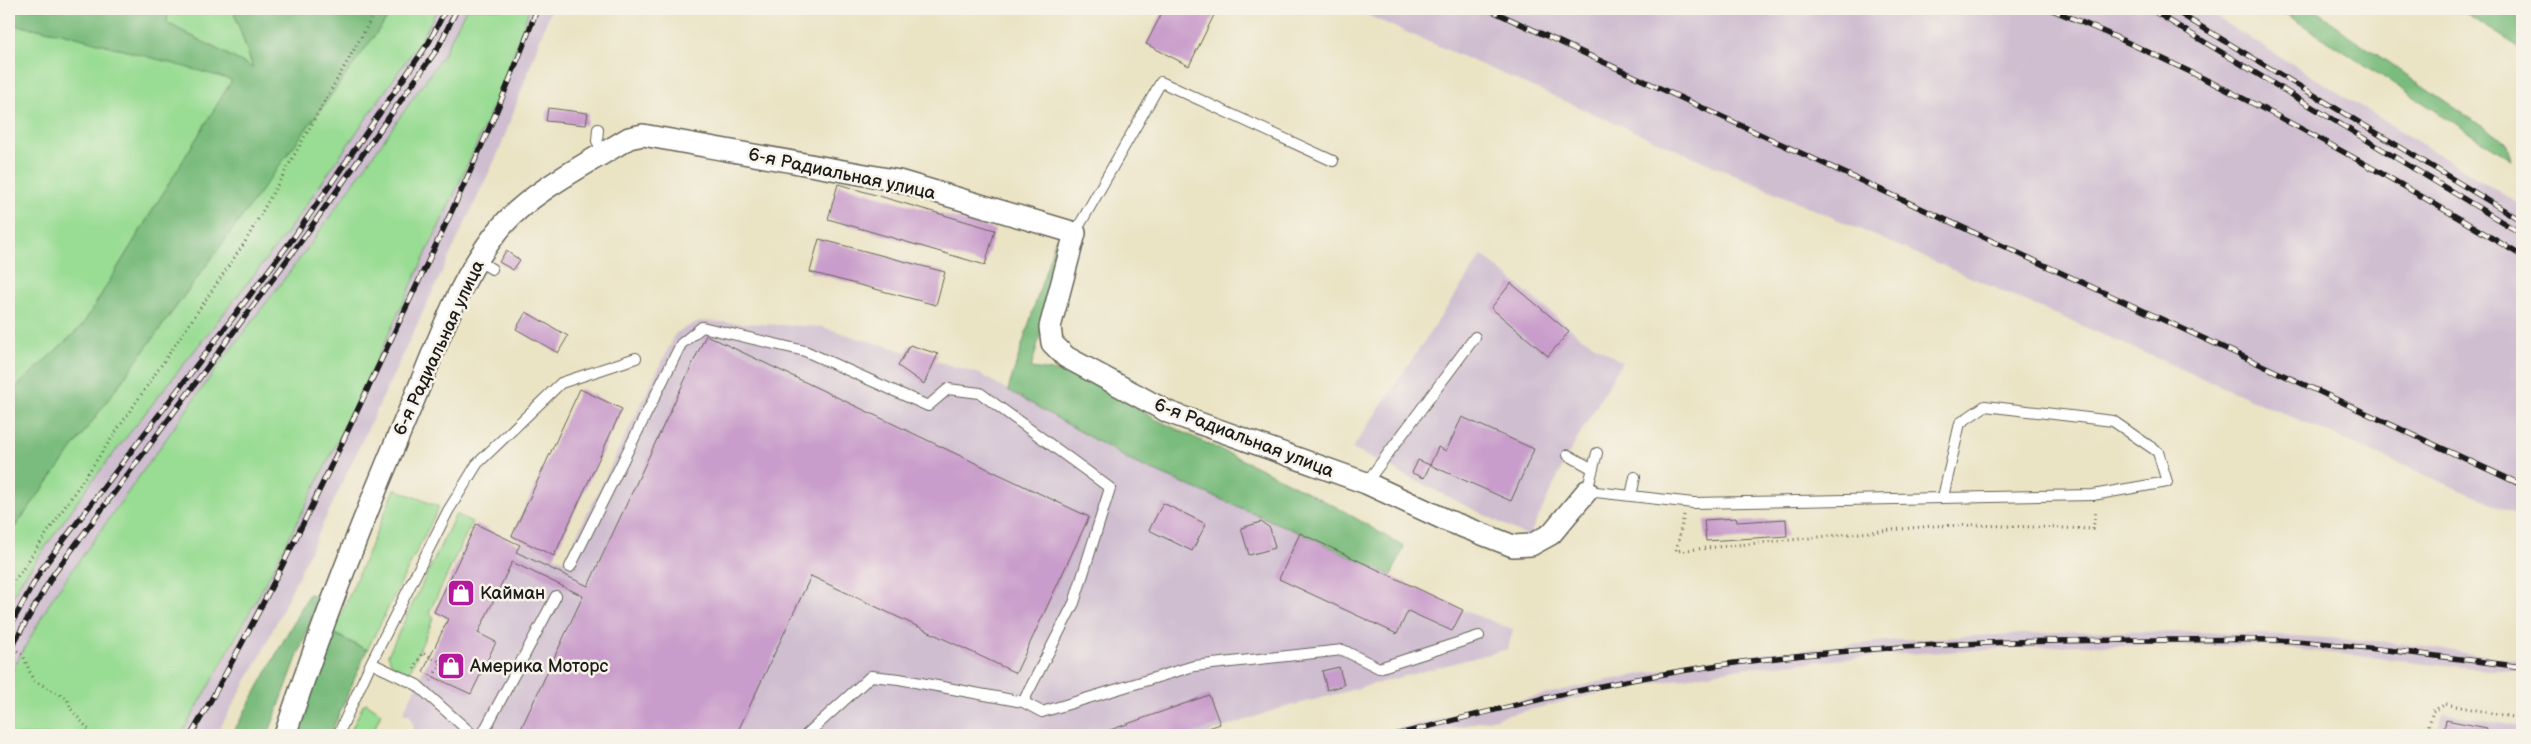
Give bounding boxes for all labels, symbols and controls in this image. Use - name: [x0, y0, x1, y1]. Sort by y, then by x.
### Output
- street label: 6-я Радиальная улица: [747, 144, 938, 204]
- street label: 6-я Радиальная улица: [389, 257, 489, 439]
- street label: 6-я Радиальная улица: [1151, 394, 1337, 482]
- shop icon: Кайман: [446, 578, 476, 608]
- place label: Кайман: [480, 583, 545, 604]
- shop icon: Америка Моторс: [436, 651, 466, 681]
- place label: Америка Моторс: [469, 656, 608, 677]

